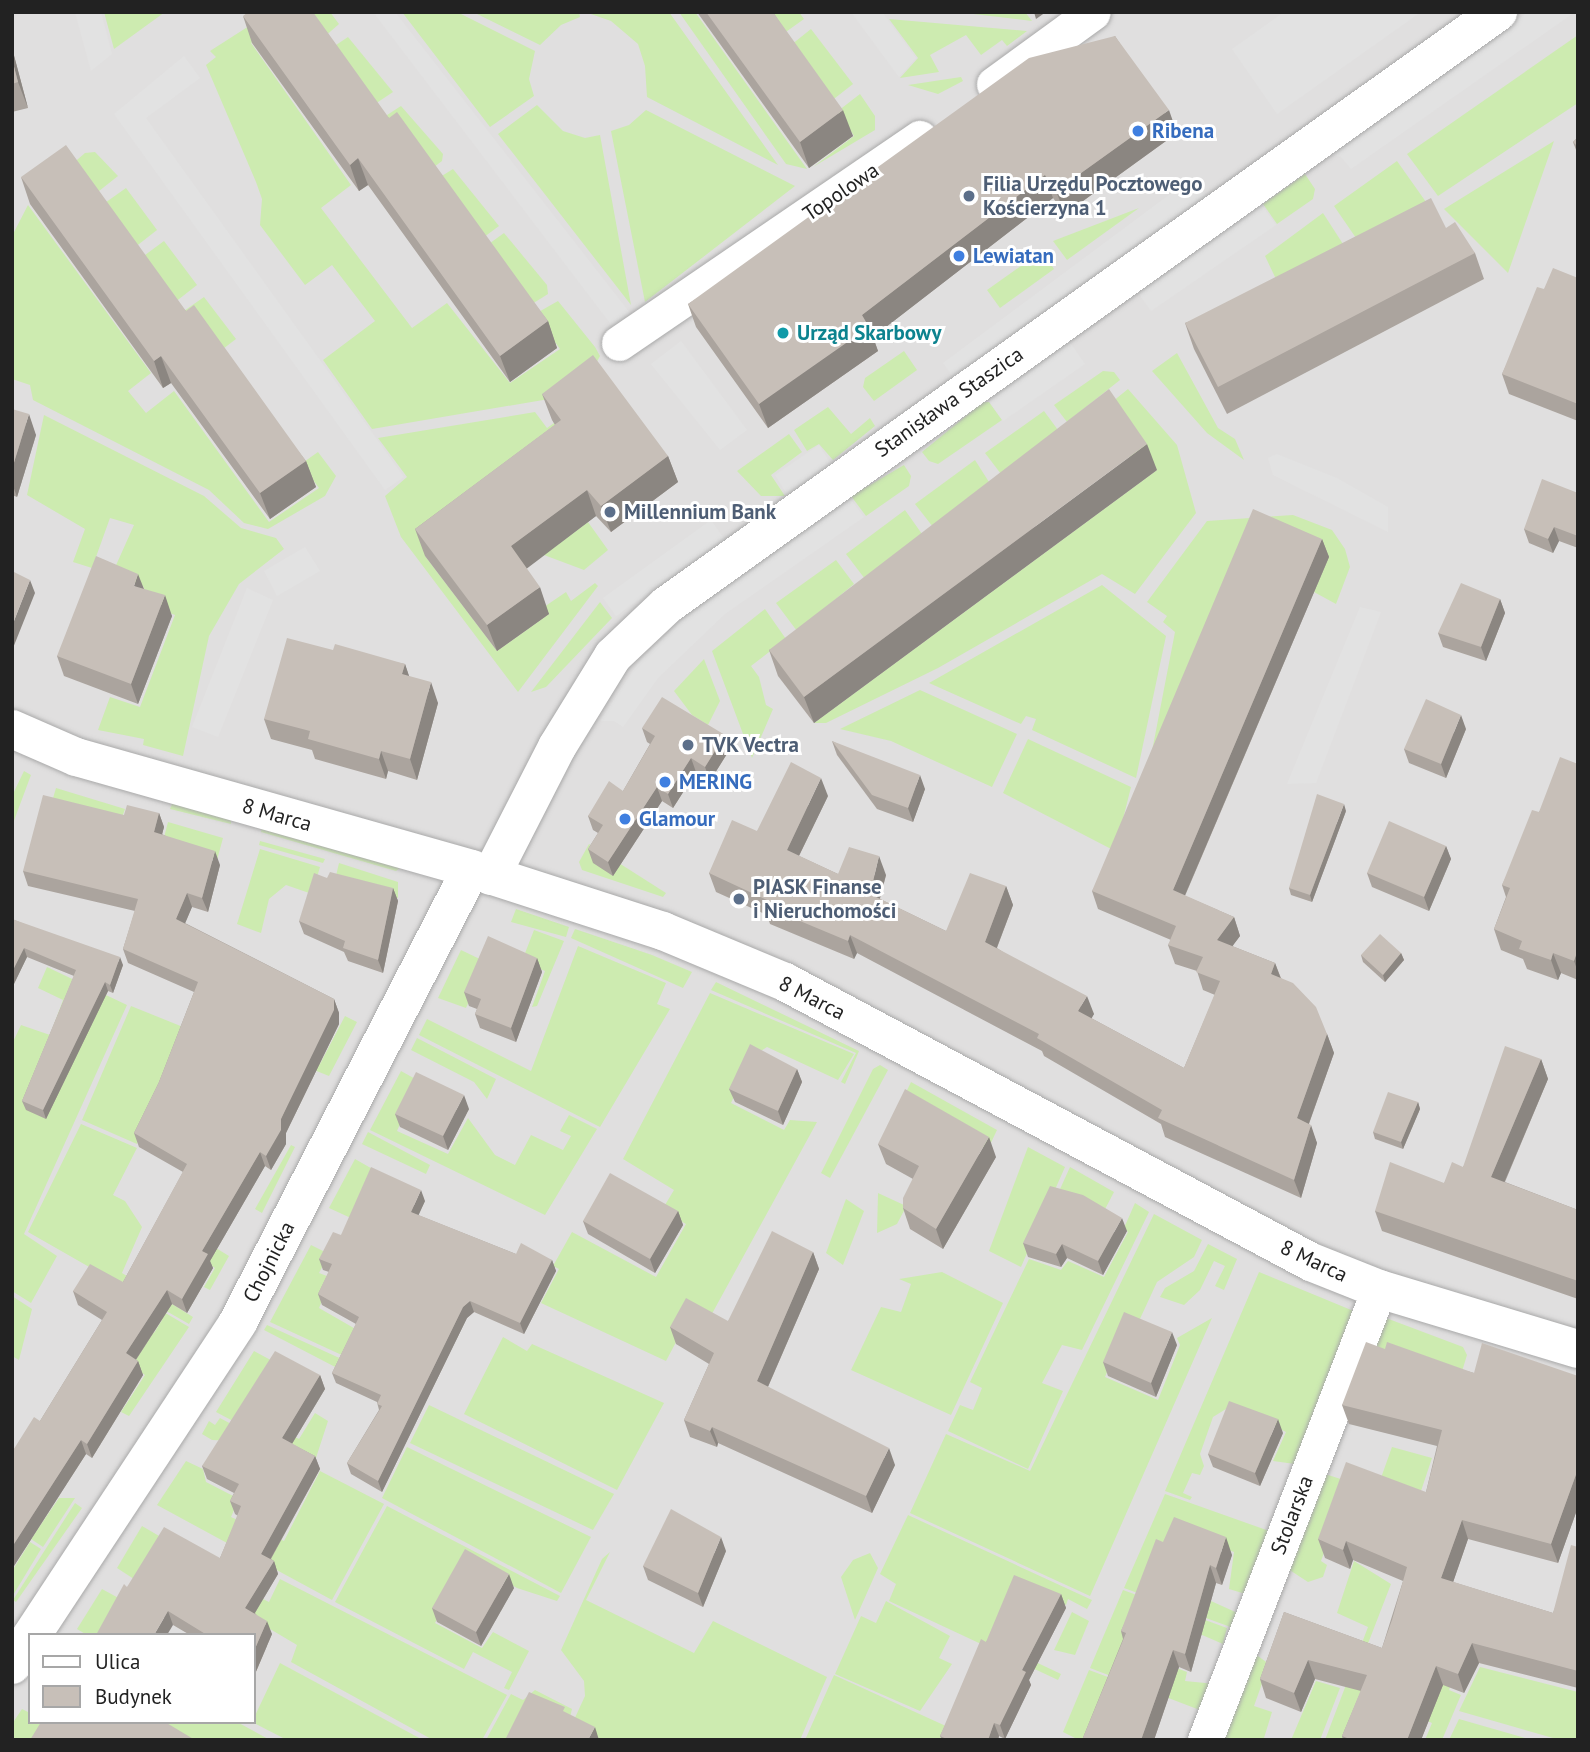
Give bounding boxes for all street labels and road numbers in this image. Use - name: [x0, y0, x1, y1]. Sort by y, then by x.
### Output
- street label: Topolowa: [798, 158, 884, 226]
- street label: Stanisława Staszica: [870, 341, 1028, 463]
- street label: 8 Marca: [239, 793, 315, 837]
- street label: 8 Marca: [775, 971, 849, 1025]
- street label: Chojnicka: [238, 1217, 300, 1307]
- street label: 8 Marca: [1276, 1235, 1352, 1287]
- street label: Stolarska: [1265, 1472, 1319, 1558]

